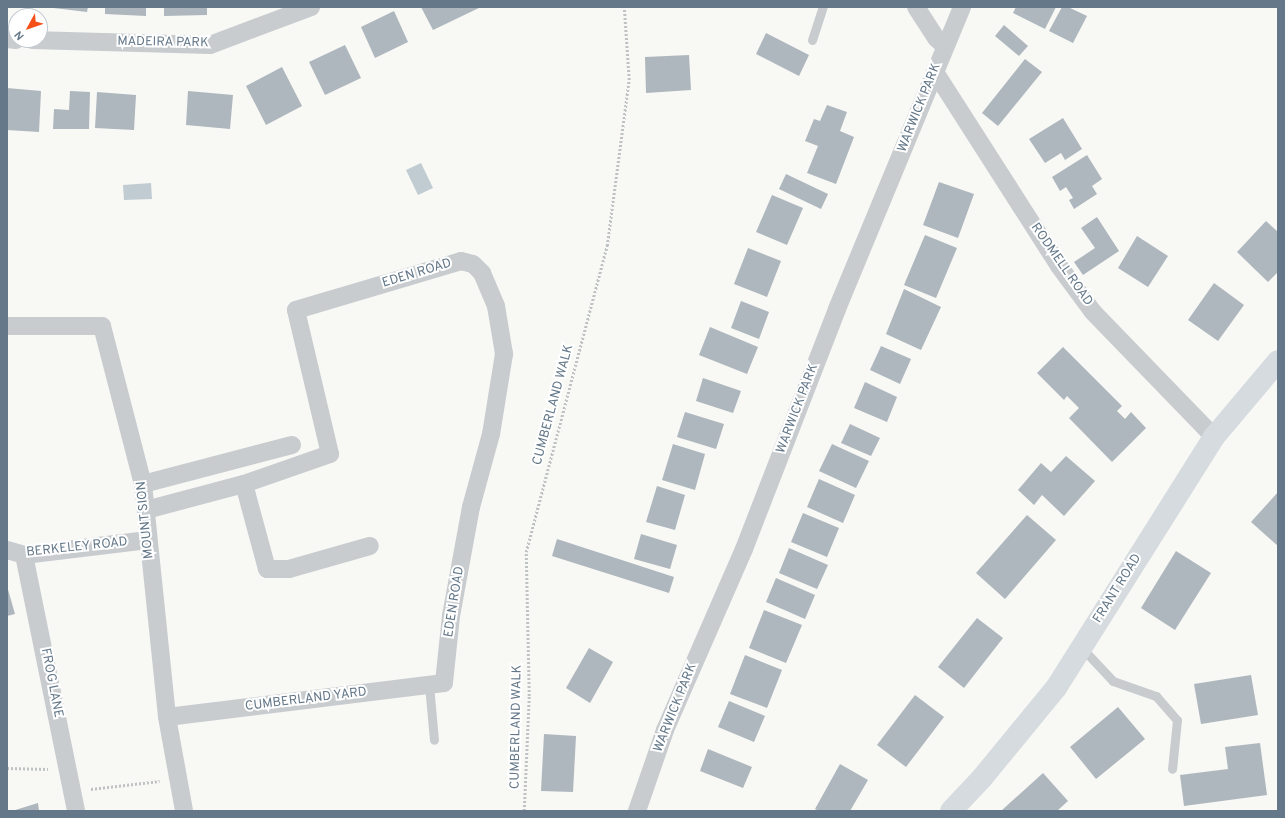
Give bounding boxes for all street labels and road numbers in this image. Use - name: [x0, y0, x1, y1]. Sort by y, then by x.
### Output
- street label: MADEIRA PARK: [117, 34, 209, 52]
- street label: WARWICK PARK: [895, 61, 945, 155]
- street label: RODMELL ROAD: [1027, 221, 1095, 309]
- street label: EDEN ROAD: [381, 256, 453, 292]
- street label: CUMBERLAND WALK: [530, 343, 578, 467]
- street label: WARWICK PARK: [774, 362, 822, 456]
- street label: MOUNT SION: [134, 480, 158, 560]
- street label: BERKELEY ROAD: [25, 535, 129, 561]
- street label: FRANT ROAD: [1090, 551, 1146, 627]
- street label: EDEN ROAD: [442, 565, 468, 639]
- street label: FROG LANE: [37, 647, 65, 719]
- street label: WARWICK PARK: [651, 661, 701, 755]
- street label: CUMBERLAND WALK: [508, 665, 526, 789]
- street label: CUMBERLAND YARD: [244, 685, 368, 715]

